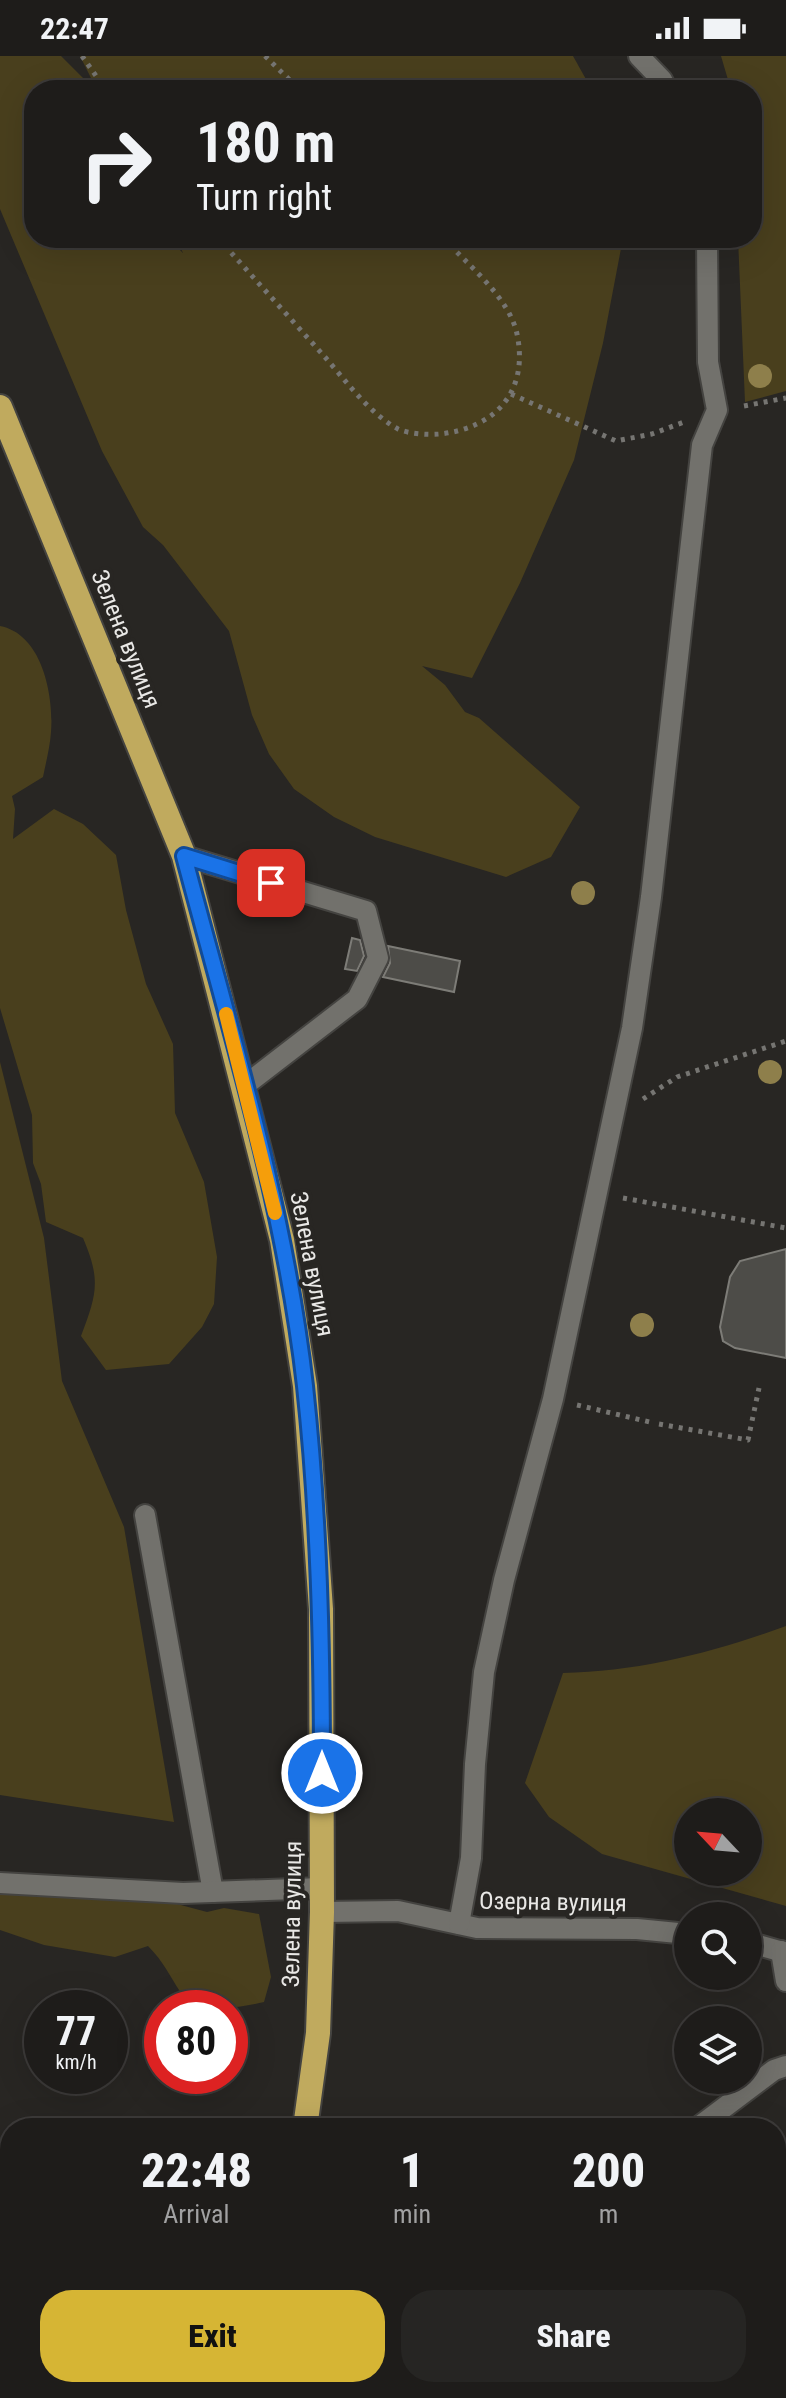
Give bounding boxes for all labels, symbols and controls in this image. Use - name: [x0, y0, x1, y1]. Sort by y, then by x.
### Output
- text: 22:47: [40, 11, 109, 46]
- text: 180 m: [196, 110, 335, 176]
- icon: right: [64, 112, 168, 216]
- text: Turn right: [196, 177, 332, 219]
- street label: Зелена вулиця: [86, 566, 166, 712]
- pin: [237, 849, 305, 917]
- icon: arrive: [249, 861, 293, 905]
- street label: Зелена вулиця: [284, 1189, 340, 1339]
- position arrow: [280, 1731, 364, 1815]
- north arrow: [674, 1798, 762, 1886]
- map controls: [674, 1798, 762, 2094]
- street label: Зелена вулиця: [277, 1840, 307, 1988]
- street label: Озерна вулиця: [479, 1887, 627, 1917]
- button: search: [674, 1902, 762, 1990]
- speed limit sign: 80: [144, 1990, 248, 2094]
- button: layers: [674, 2006, 762, 2094]
- text: 77: [56, 2008, 96, 2055]
- text: km/h: [55, 2050, 97, 2074]
- text: 22:48: [141, 2142, 252, 2199]
- text: 1: [400, 2142, 424, 2199]
- text: 200: [572, 2142, 645, 2199]
- text: Arrival: [163, 2199, 230, 2229]
- text: min: [393, 2199, 431, 2229]
- text: m: [599, 2199, 618, 2229]
- button: Exit: [40, 2290, 385, 2382]
- button: Share: [401, 2290, 746, 2382]

